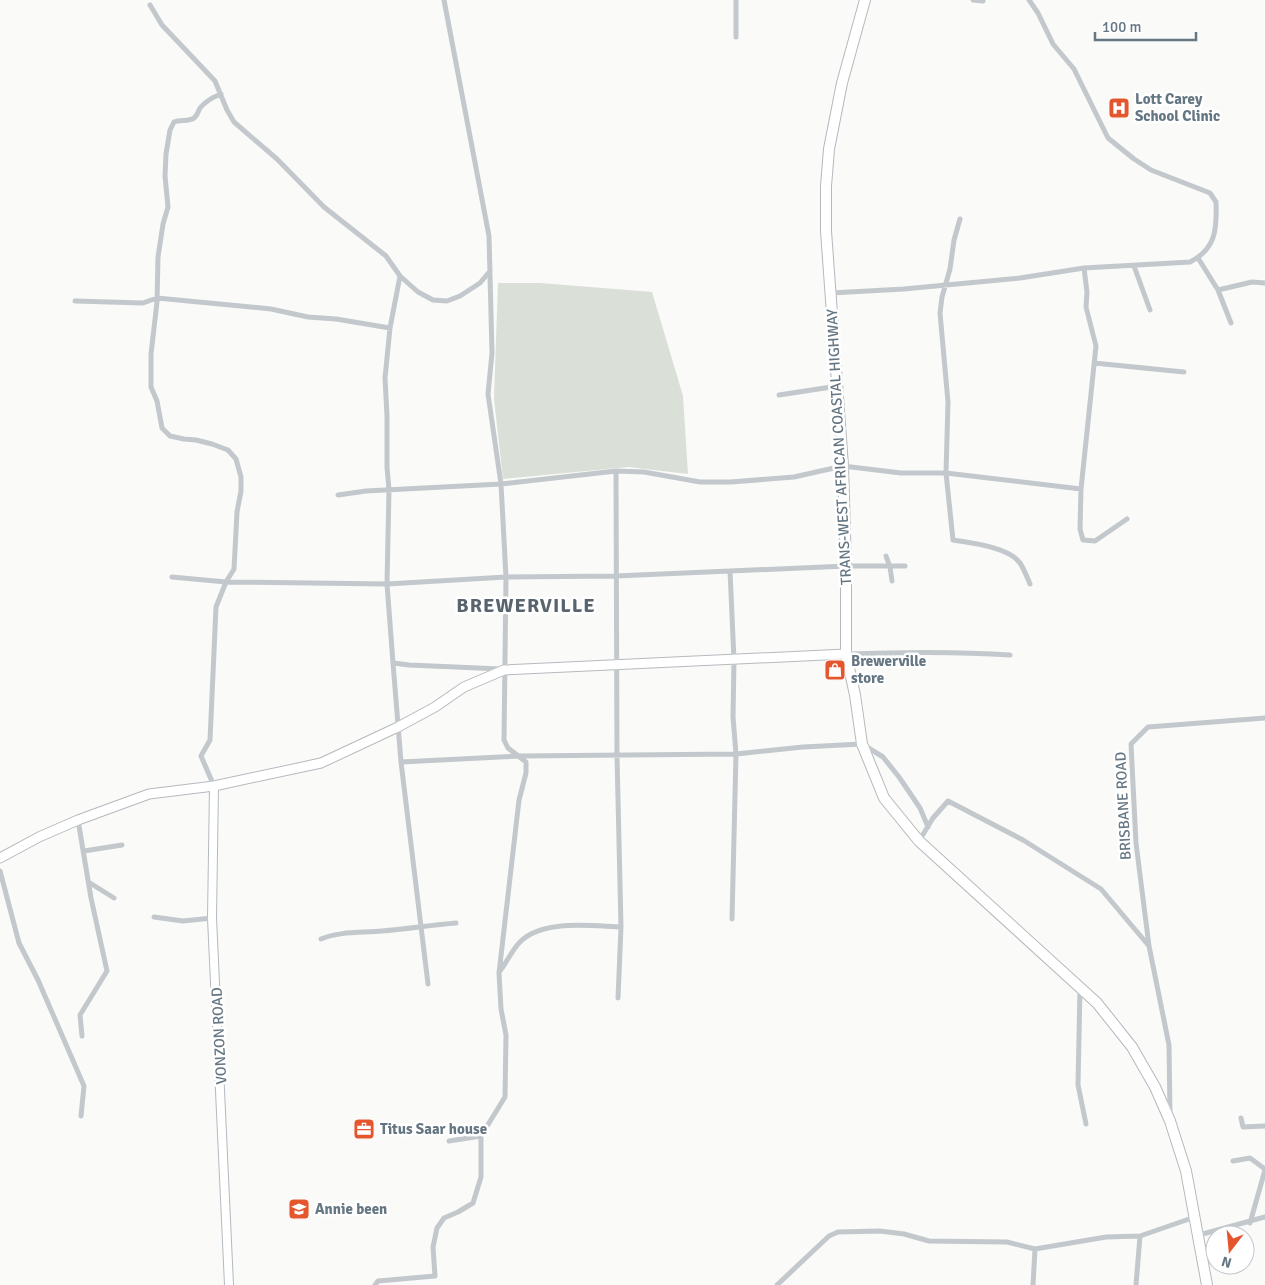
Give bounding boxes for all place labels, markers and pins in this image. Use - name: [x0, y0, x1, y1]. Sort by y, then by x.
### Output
- place label: Lott Carey School Clinic: [1135, 90, 1220, 125]
- hospital icon: Lott Carey School Clinic: [1107, 96, 1131, 120]
- place label: Brewerville store: [851, 652, 926, 687]
- shop icon: Brewerville store: [823, 658, 847, 682]
- office icon: Titus Saar house: [352, 1117, 376, 1141]
- place label: Titus Saar house: [380, 1120, 487, 1138]
- school or university icon: Annie been: [287, 1197, 311, 1221]
- place label: Annie been: [315, 1200, 387, 1218]

